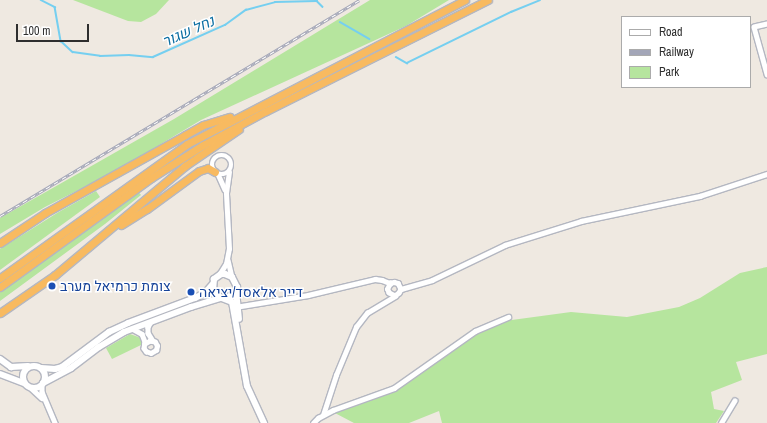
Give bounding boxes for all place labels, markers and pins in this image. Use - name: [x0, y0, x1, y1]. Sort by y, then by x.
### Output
- place label: צומת כרמיאל מערב: [60, 278, 171, 294]
- marker: צומת כרמיאל מערב: [47, 281, 57, 291]
- place label: דייר אלאסד/יציאה: [199, 284, 303, 300]
- marker: דייר אלאסד/יציאה: [186, 287, 196, 297]

